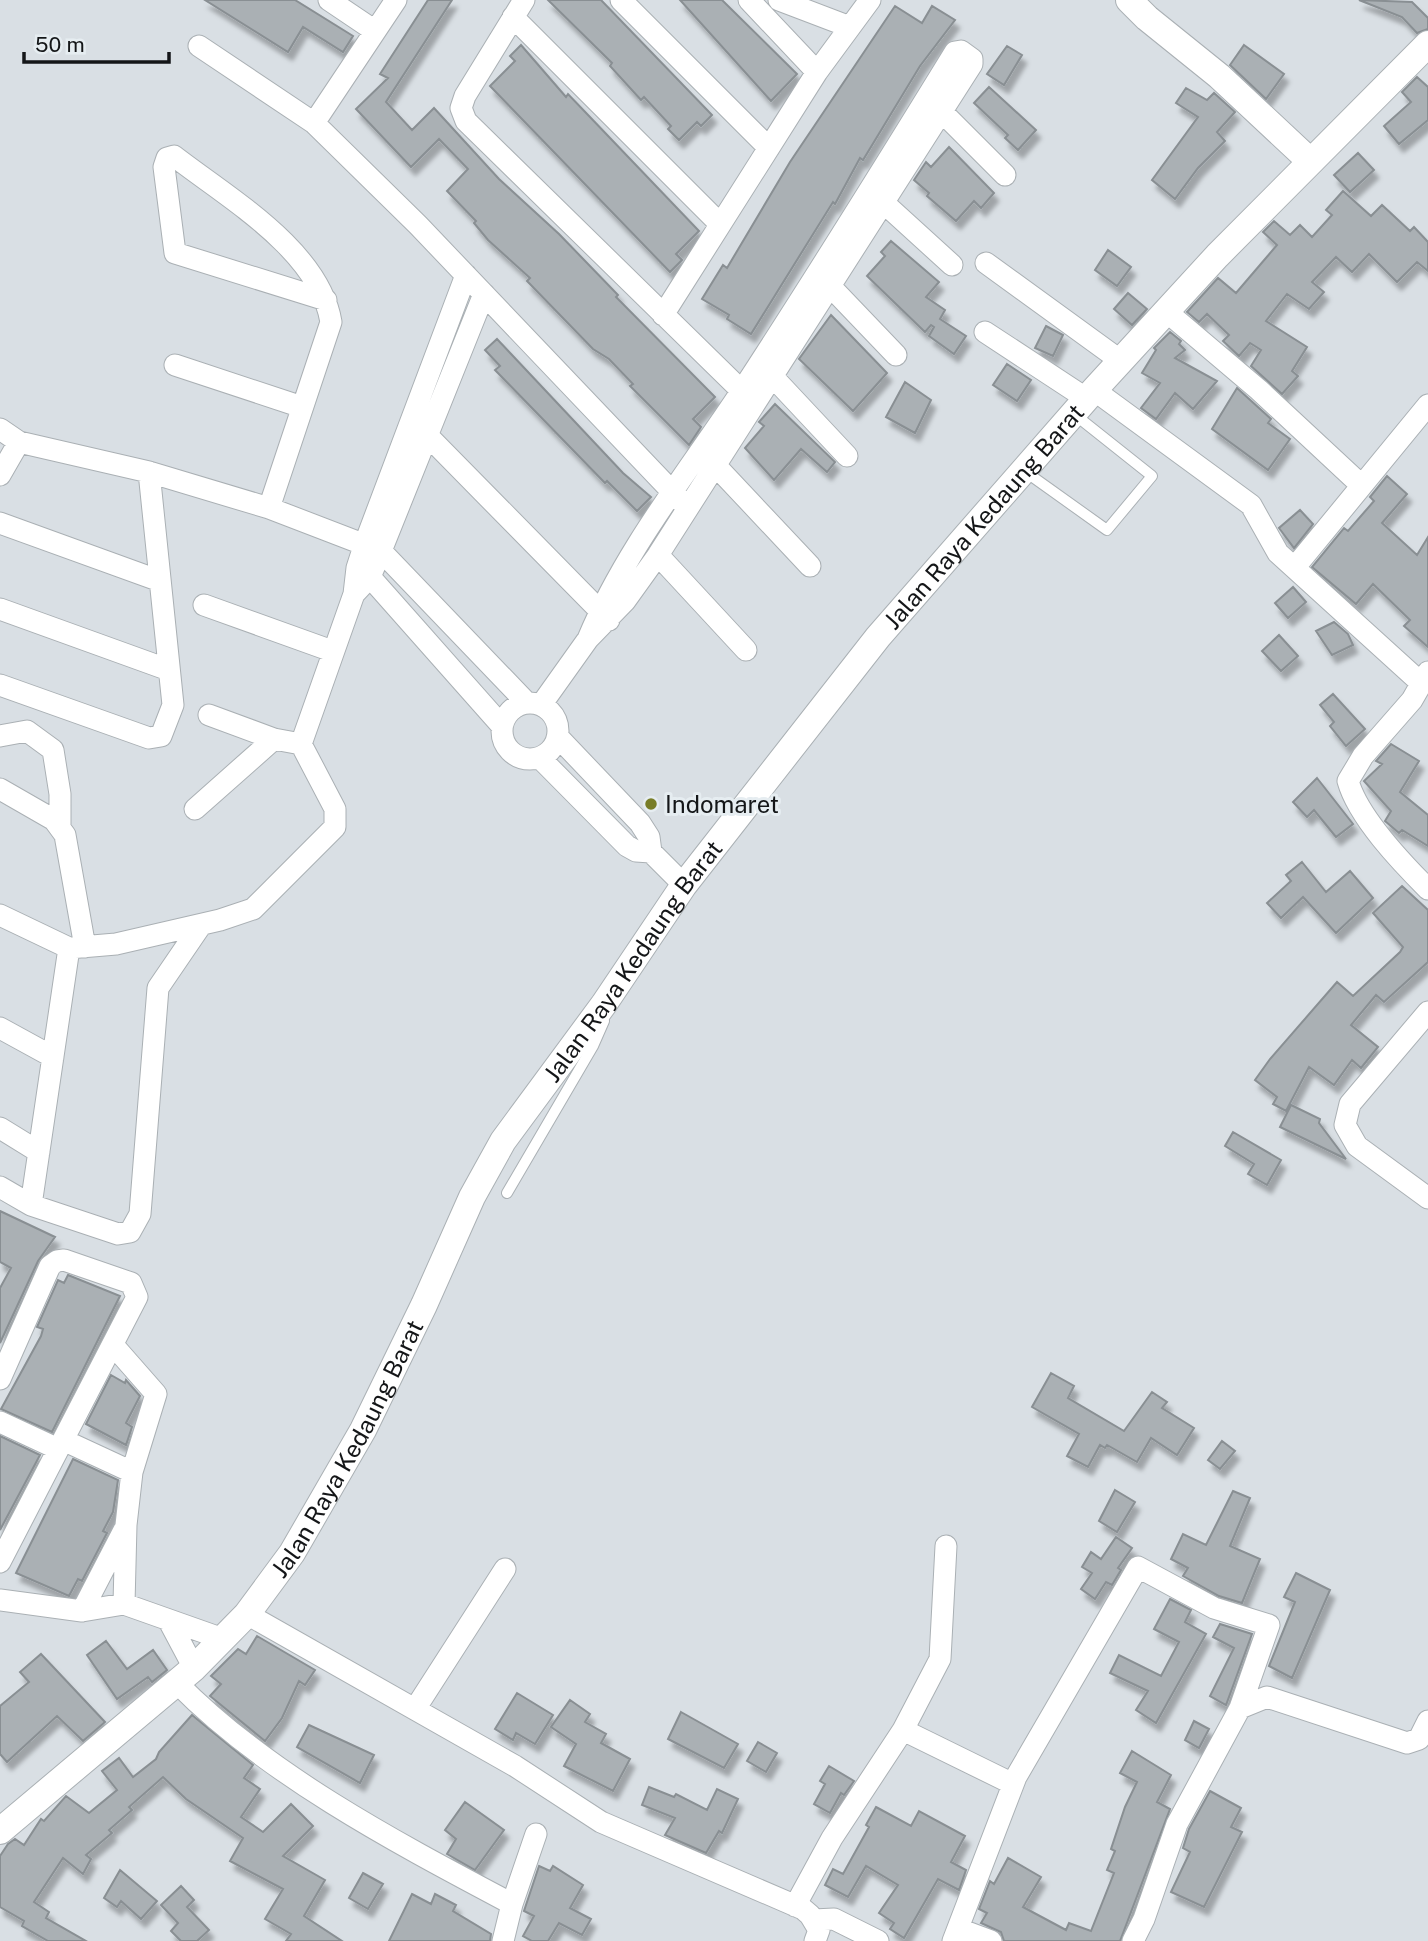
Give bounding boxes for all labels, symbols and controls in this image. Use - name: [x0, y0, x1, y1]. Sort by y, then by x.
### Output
- scale bar: [24, 21, 170, 65]
- text: 50 m: [35, 32, 85, 57]
- street label: Jalan Raya Kedaung Barat: [878, 398, 1089, 634]
- place label: Indomaret: [665, 790, 779, 818]
- marker: Indomaret: [643, 796, 659, 812]
- street label: Jalan Raya Kedaung Barat: [538, 835, 728, 1087]
- street label: Jalan Raya Kedaung Barat: [265, 1315, 429, 1583]

